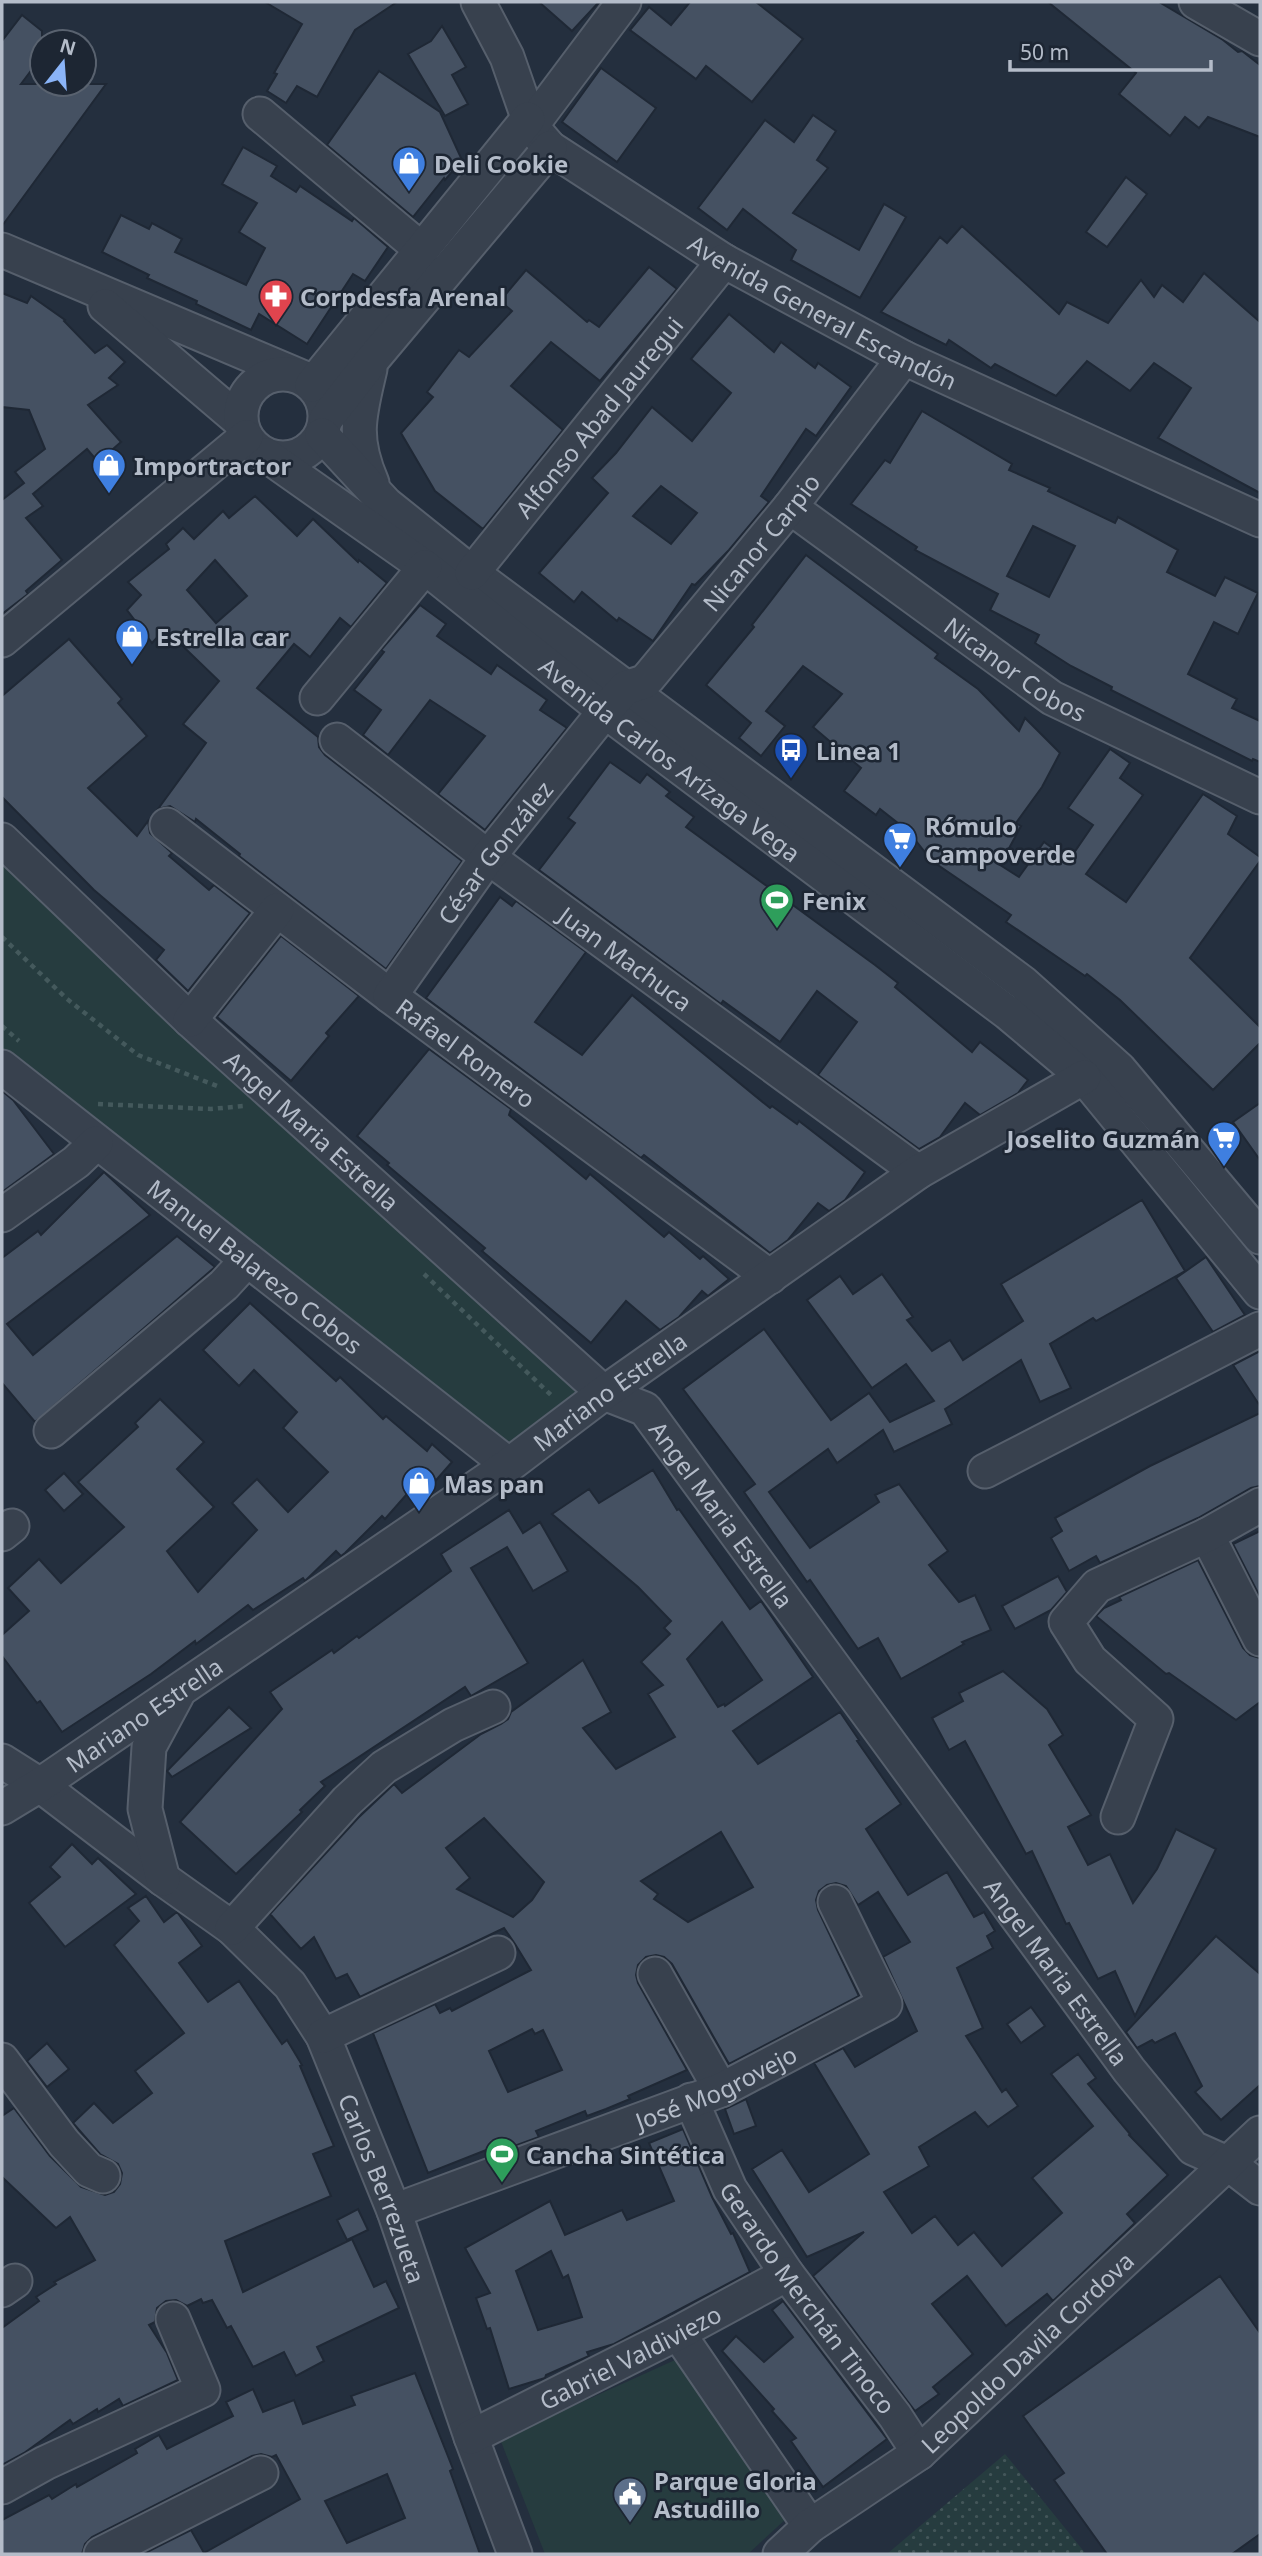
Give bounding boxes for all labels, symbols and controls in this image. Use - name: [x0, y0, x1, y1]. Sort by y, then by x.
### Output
- north arrow: [28, 28, 98, 98]
- scale bar: [1010, 28, 1211, 72]
- text: N: [57, 32, 79, 61]
- text: 50 m: [1020, 38, 1069, 66]
- shop icon: Deli Cookie: [390, 144, 428, 193]
- place label: Deli Cookie: [434, 147, 568, 180]
- street label: Avenida General Escandón: [682, 226, 963, 397]
- pharmacy icon: Corpdesfa Arenal: [257, 277, 295, 326]
- place label: Corpdesfa Arenal: [300, 280, 506, 313]
- street label: Alfonso Abad Jauregui: [507, 309, 690, 524]
- shop icon: Importractor: [90, 446, 128, 495]
- place label: Importractor: [134, 449, 291, 482]
- street label: Nicanor Carpio: [694, 466, 827, 618]
- street label: Nicanor Cobos: [938, 609, 1092, 729]
- shop icon: Estrella car: [113, 617, 151, 666]
- place label: Estrella car: [156, 620, 289, 653]
- street label: Avenida Carlos Arízaga Vega: [533, 649, 808, 869]
- bus stop icon: Linea 1: [772, 731, 810, 780]
- place label: Linea 1: [816, 734, 901, 767]
- street label: César González: [429, 773, 560, 930]
- place label: Rómulo Campoverde: [925, 809, 1076, 870]
- supermarket icon: Rómulo Campoverde: [881, 820, 919, 869]
- sports icon: Fenix: [758, 881, 796, 930]
- place label: Fenix: [802, 884, 866, 917]
- street label: Juan Machuca: [551, 897, 699, 1018]
- street label: Rafael Romero: [390, 990, 543, 1115]
- street label: Angel Maria Estrella: [218, 1043, 407, 1218]
- supermarket icon: Joselito Guzmán: [1205, 1119, 1243, 1168]
- place label: Joselito Guzmán: [1005, 1122, 1200, 1155]
- street label: Manuel Balarezo Cobos: [141, 1171, 370, 1361]
- street label: Mariano Estrella: [526, 1324, 693, 1458]
- street label: Angel Maria Estrella: [642, 1414, 802, 1615]
- shop icon: Mas pan: [400, 1464, 438, 1513]
- place label: Mas pan: [444, 1467, 544, 1500]
- street label: Mariano Estrella: [59, 1649, 229, 1779]
- street label: Angel Maria Estrella: [977, 1871, 1137, 2072]
- street label: José Mogrovejo: [629, 2037, 802, 2138]
- street label: Carlos Berrezueta: [331, 2088, 434, 2287]
- sports icon: Cancha Sintética: [483, 2135, 521, 2184]
- place label: Cancha Sintética: [526, 2138, 725, 2171]
- street label: Gerardo Merchán Tinoco: [713, 2175, 904, 2420]
- street label: Leopoldo Davila Cordova: [913, 2244, 1140, 2460]
- street label: Gabriel Valdiviezo: [533, 2296, 727, 2417]
- place label: Parque Gloria Astudillo: [654, 2464, 817, 2525]
- public building icon: Parque Gloria Astudillo: [611, 2475, 649, 2524]

